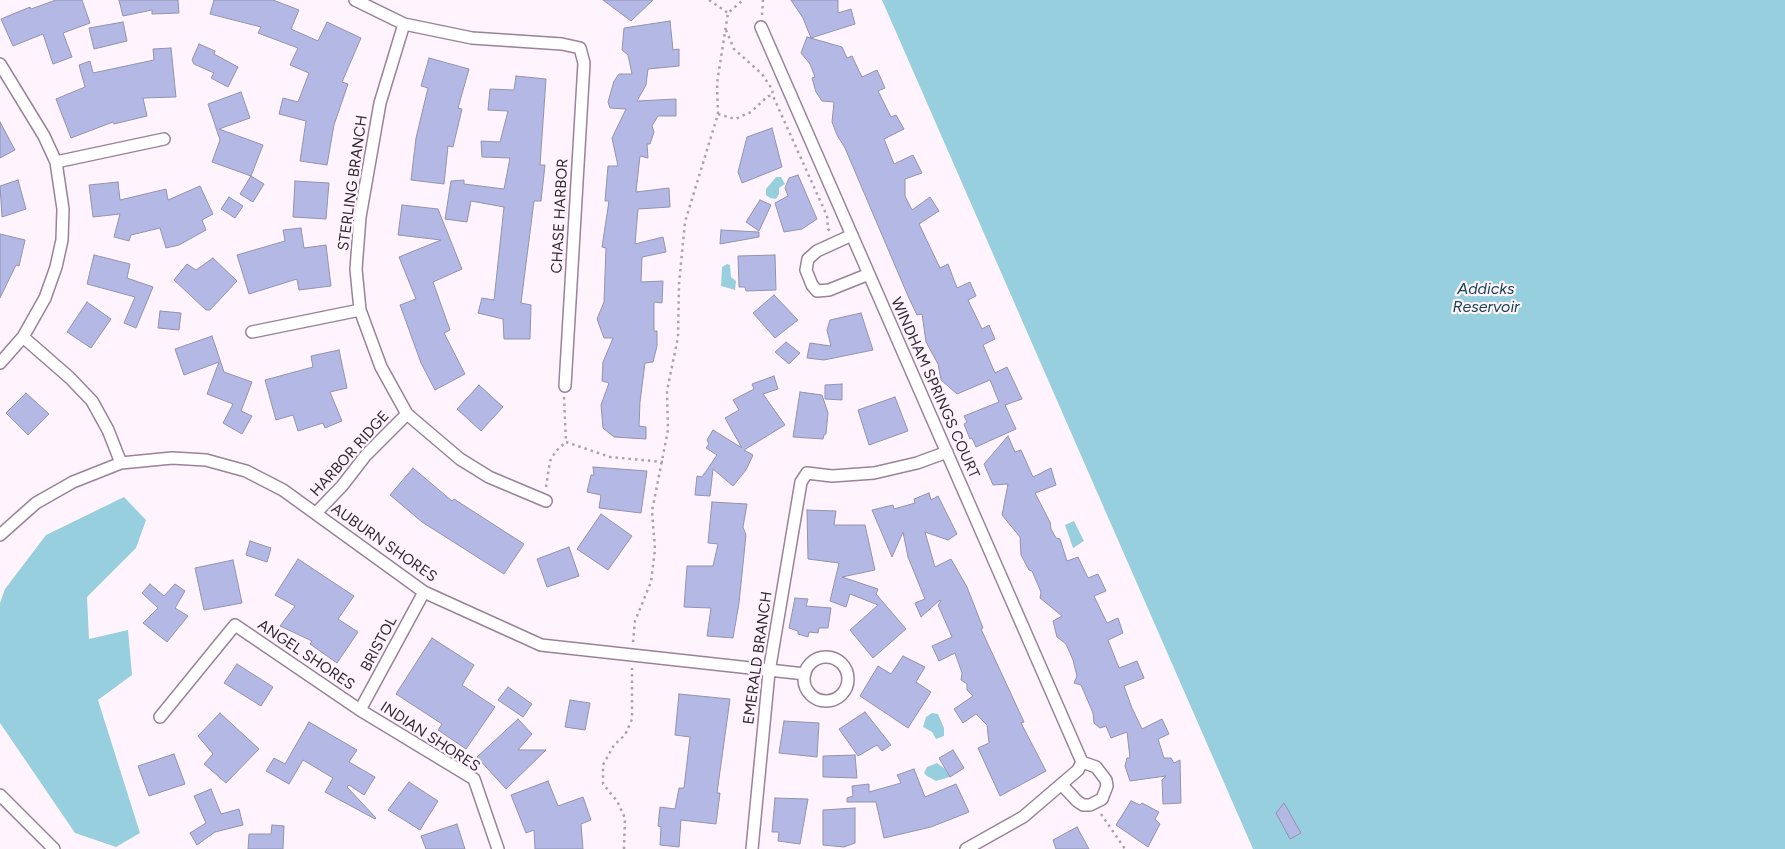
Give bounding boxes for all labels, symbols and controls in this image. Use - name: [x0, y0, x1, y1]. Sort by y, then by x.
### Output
- street label: STERLING BRANCH: [335, 114, 371, 252]
- street label: CHASE HARBOR: [548, 158, 572, 274]
- water label: Addicks Reservoir: [1452, 279, 1520, 317]
- street label: WINDHAM SPRINGS COURT: [887, 295, 983, 481]
- street label: HARBOR RIDGE: [307, 408, 393, 500]
- street label: AUBURN SHORES: [328, 500, 440, 586]
- street label: EMERALD BRANCH: [740, 590, 776, 726]
- street label: BRISTOL: [357, 613, 401, 675]
- street label: ANGEL SHORES: [254, 616, 358, 694]
- street label: INDIAN SHORES: [377, 698, 483, 776]

